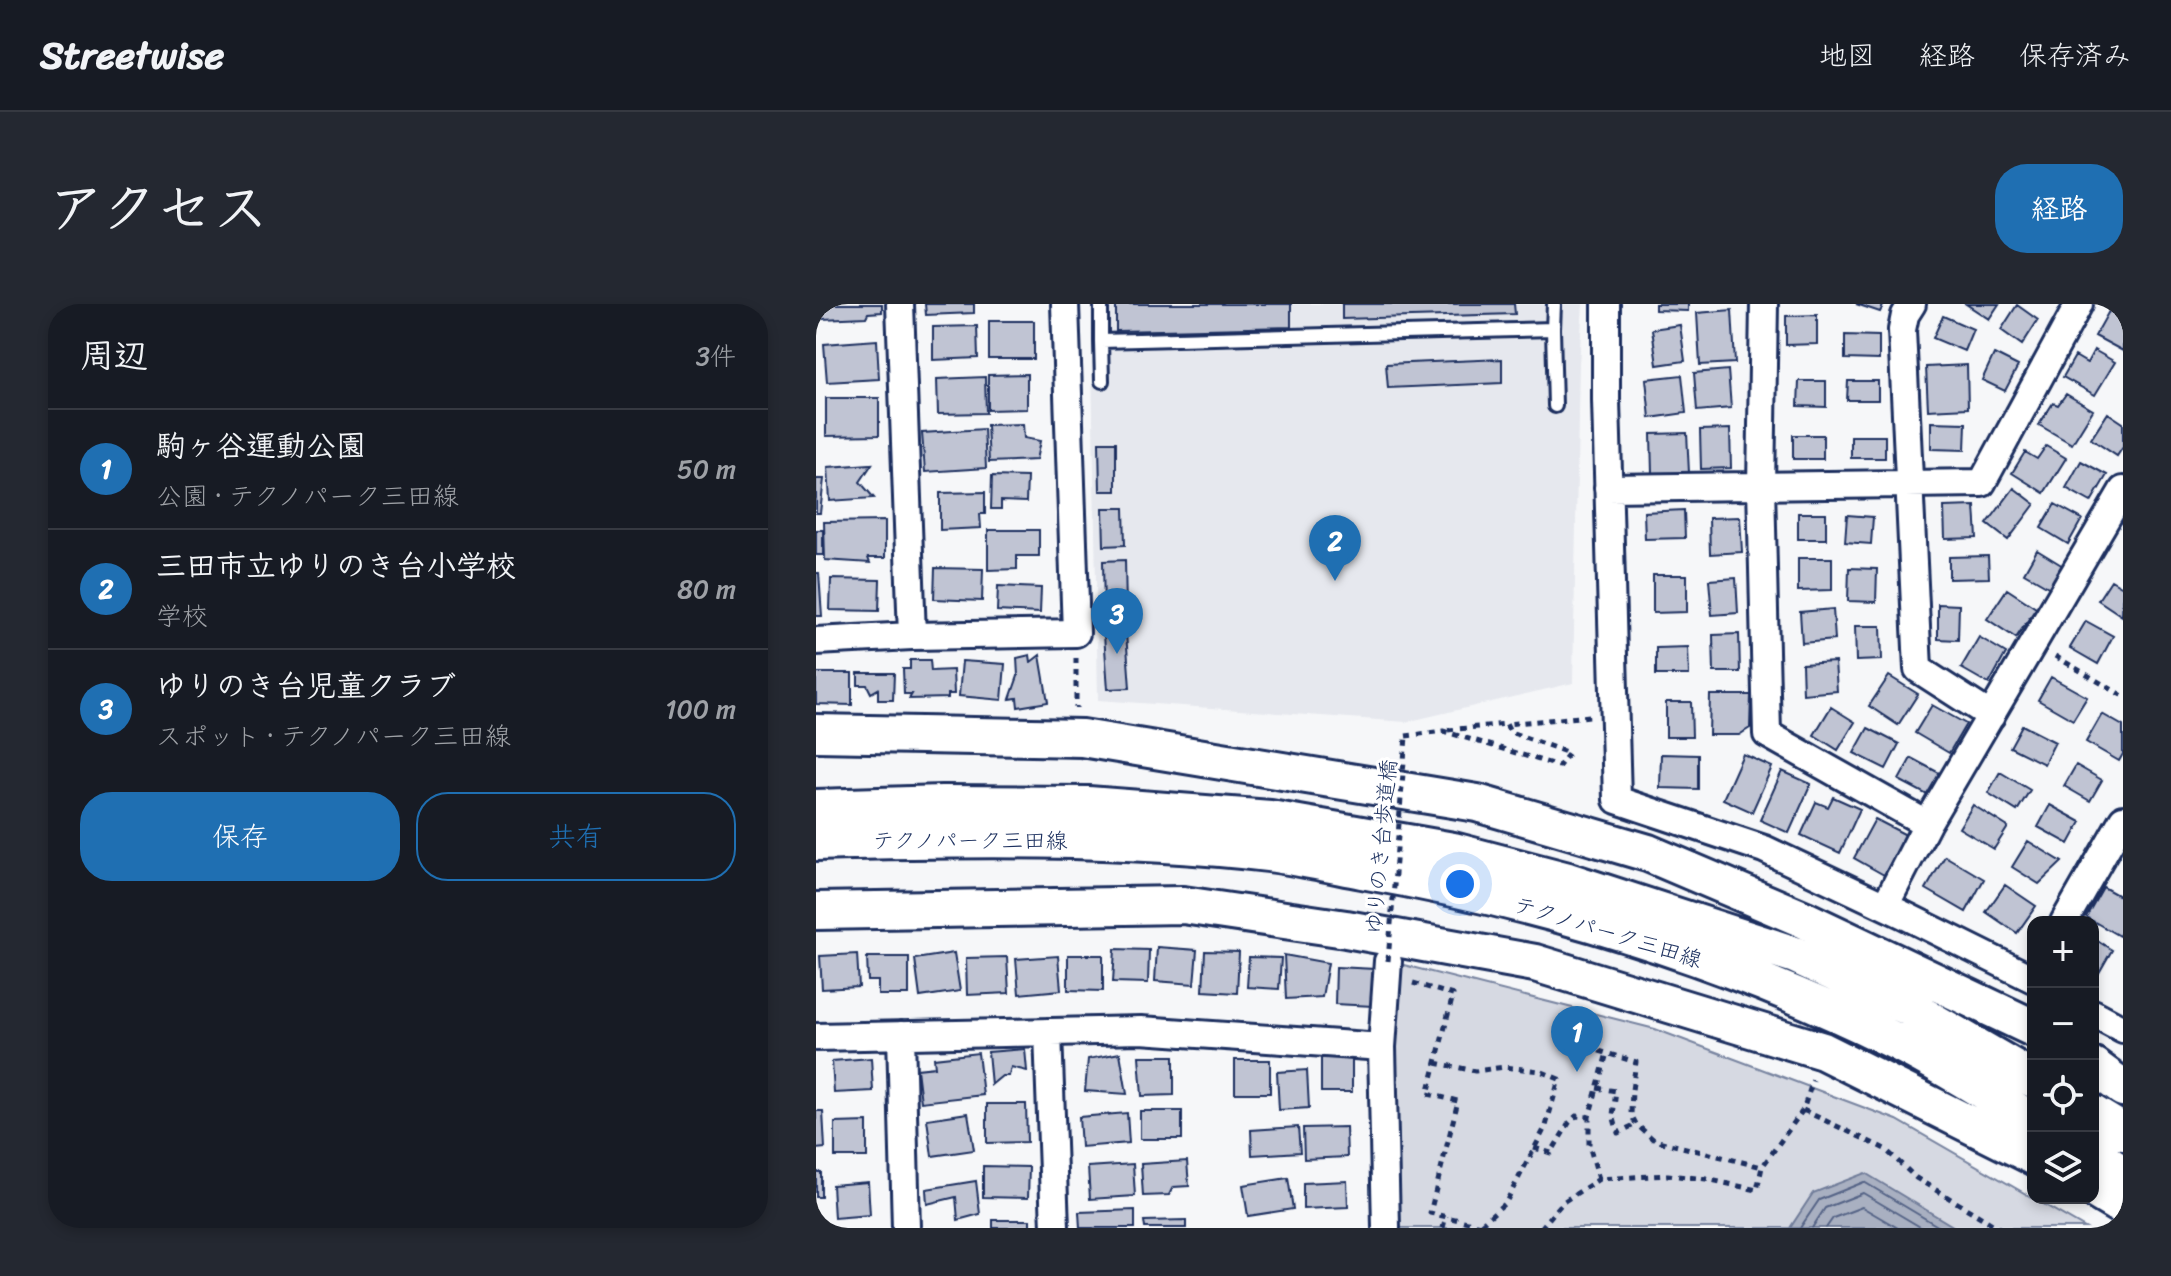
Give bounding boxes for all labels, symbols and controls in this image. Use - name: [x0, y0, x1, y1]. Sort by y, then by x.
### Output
- text: Streetwise: [40, 22, 224, 89]
- text: 地図: [1819, 31, 1875, 80]
- text: 経路: [1919, 31, 1975, 80]
- text: 保存済み: [2019, 31, 2131, 80]
- text: アクセス: [48, 159, 269, 258]
- button: 経路: [1995, 164, 2123, 253]
- text: 周辺: [80, 326, 148, 386]
- text: 3件: [696, 333, 736, 379]
- text: 駒ヶ谷運動公園: [156, 419, 366, 473]
- text: 1: [100, 446, 112, 492]
- text: 50 m: [677, 446, 736, 492]
- text: 公園 · テクノパーク三田線: [156, 473, 459, 519]
- pin: 2: [1309, 515, 1361, 581]
- text: 三田市立ゆりのき台小学校: [156, 539, 516, 593]
- text: 2: [98, 566, 114, 612]
- text: 80 m: [677, 566, 736, 612]
- pin: 3: [1091, 588, 1143, 654]
- text: 学校: [156, 593, 208, 639]
- text: ゆりのき台児童クラブ: [156, 659, 456, 713]
- text: 3: [99, 686, 113, 732]
- text: 100 m: [665, 686, 736, 732]
- text: スポット · テクノパーク三田線: [156, 713, 511, 759]
- street label: ゆりのき台歩道橋: [1354, 758, 1408, 936]
- button: 保存: [80, 792, 400, 881]
- button: 共有: [416, 792, 736, 881]
- street label: テクノパーク三田線: [873, 821, 1067, 860]
- your location: [1440, 864, 1480, 904]
- street label: テクノパーク三田線: [1509, 885, 1707, 979]
- map controls: [2027, 916, 2099, 1204]
- button: +: [2027, 916, 2099, 988]
- button: −: [2027, 988, 2099, 1060]
- pin: 1: [1551, 1006, 1603, 1072]
- button: locate: [2027, 1060, 2099, 1132]
- button: layers: [2027, 1132, 2099, 1204]

